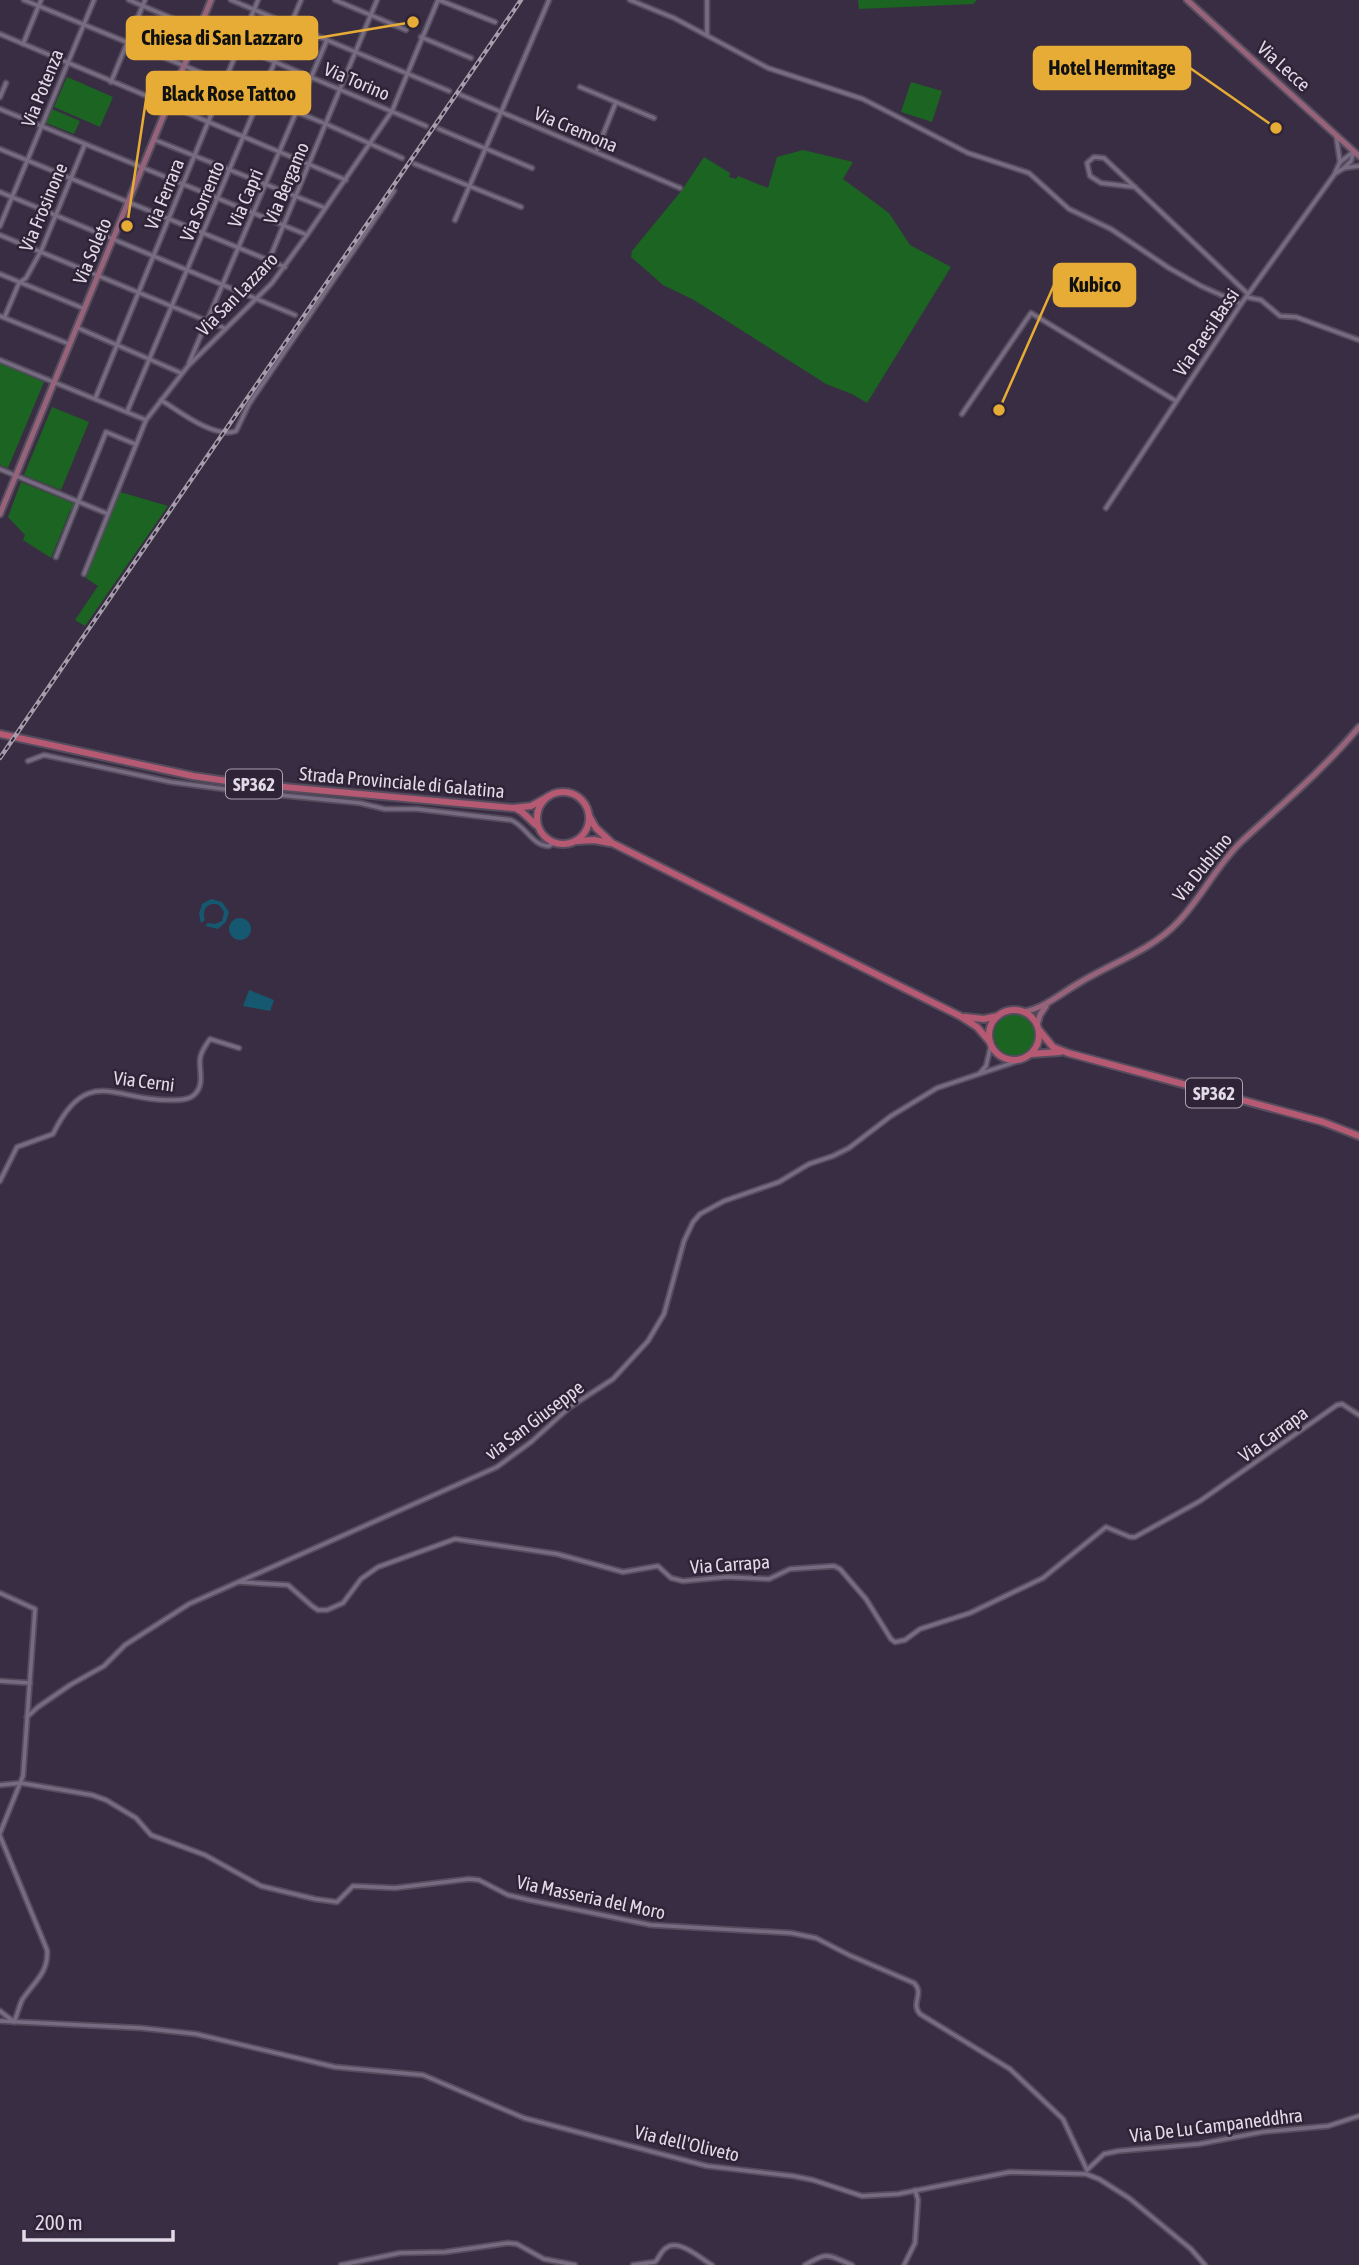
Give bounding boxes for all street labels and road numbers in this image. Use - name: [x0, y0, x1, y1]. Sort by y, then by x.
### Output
- street label: Via Lecce: [1253, 37, 1315, 95]
- street label: Via Potenza: [16, 46, 68, 130]
- street label: Via Torino: [321, 57, 393, 105]
- street label: Via Cremona: [531, 102, 621, 156]
- street label: Via Bergamo: [259, 139, 313, 227]
- street label: Via Ferrara: [140, 155, 188, 233]
- street label: Via Sorrento: [175, 157, 229, 245]
- street label: Via Frosinone: [15, 159, 71, 255]
- street label: Via Capri: [223, 165, 267, 231]
- street label: Via Soleto: [68, 215, 116, 287]
- street label: Via San Lazzaro: [192, 248, 282, 340]
- street label: Via Paesi Bassi: [1169, 284, 1243, 380]
- street label: Strada Provinciale di Galatina: [298, 762, 506, 802]
- road number: SP362: [226, 770, 282, 798]
- street label: Via Dublino: [1168, 828, 1236, 906]
- street label: Via Cerni: [112, 1066, 176, 1096]
- road number: SP362: [1186, 1078, 1242, 1108]
- street label: via San Giuseppe: [480, 1376, 588, 1464]
- street label: Via Carrapa: [1234, 1402, 1312, 1466]
- street label: Via Carrapa: [689, 1550, 771, 1578]
- street label: Via Masseria del Moro: [515, 1870, 667, 1924]
- street label: Via De Lu Campaneddhra: [1128, 2103, 1304, 2147]
- street label: Via dell'Oliveto: [632, 2120, 742, 2166]

